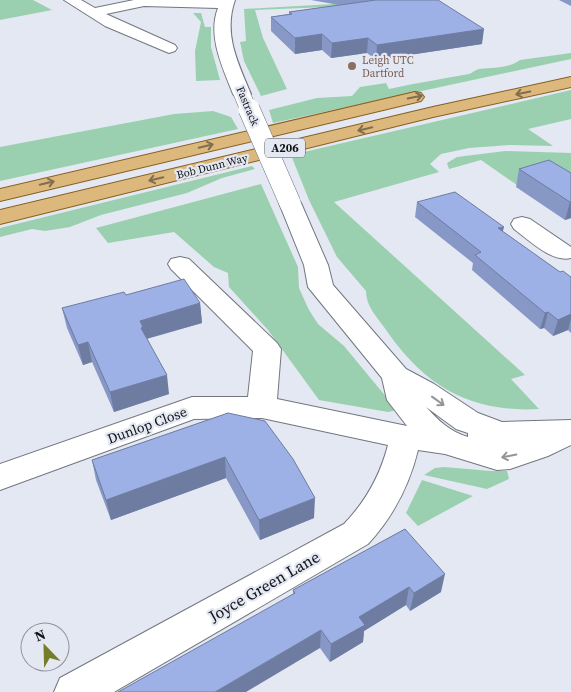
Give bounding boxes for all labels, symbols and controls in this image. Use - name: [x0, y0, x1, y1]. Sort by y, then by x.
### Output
- place label: Leigh UTC Dartford: [362, 53, 414, 81]
- marker: Leigh UTC Dartford: [346, 60, 358, 72]
- street label: Fastrack: [233, 84, 263, 129]
- one-way arrow: [516, 88, 532, 98]
- one-way arrow: [407, 92, 423, 101]
- one-way arrow: [357, 125, 373, 134]
- road number: A206: [265, 138, 305, 158]
- one-way arrow: [197, 141, 213, 150]
- street label: Bob Dunn Way: [175, 150, 249, 183]
- one-way arrow: [148, 175, 164, 184]
- one-way arrow: [39, 178, 55, 187]
- one-way arrow: [431, 396, 445, 406]
- street label: Dunlop Close: [104, 401, 190, 449]
- one-way arrow: [502, 452, 518, 462]
- street label: Joyce Green Lane: [204, 545, 323, 627]
- north arrow: [20, 622, 70, 672]
- text: N: [31, 624, 49, 646]

